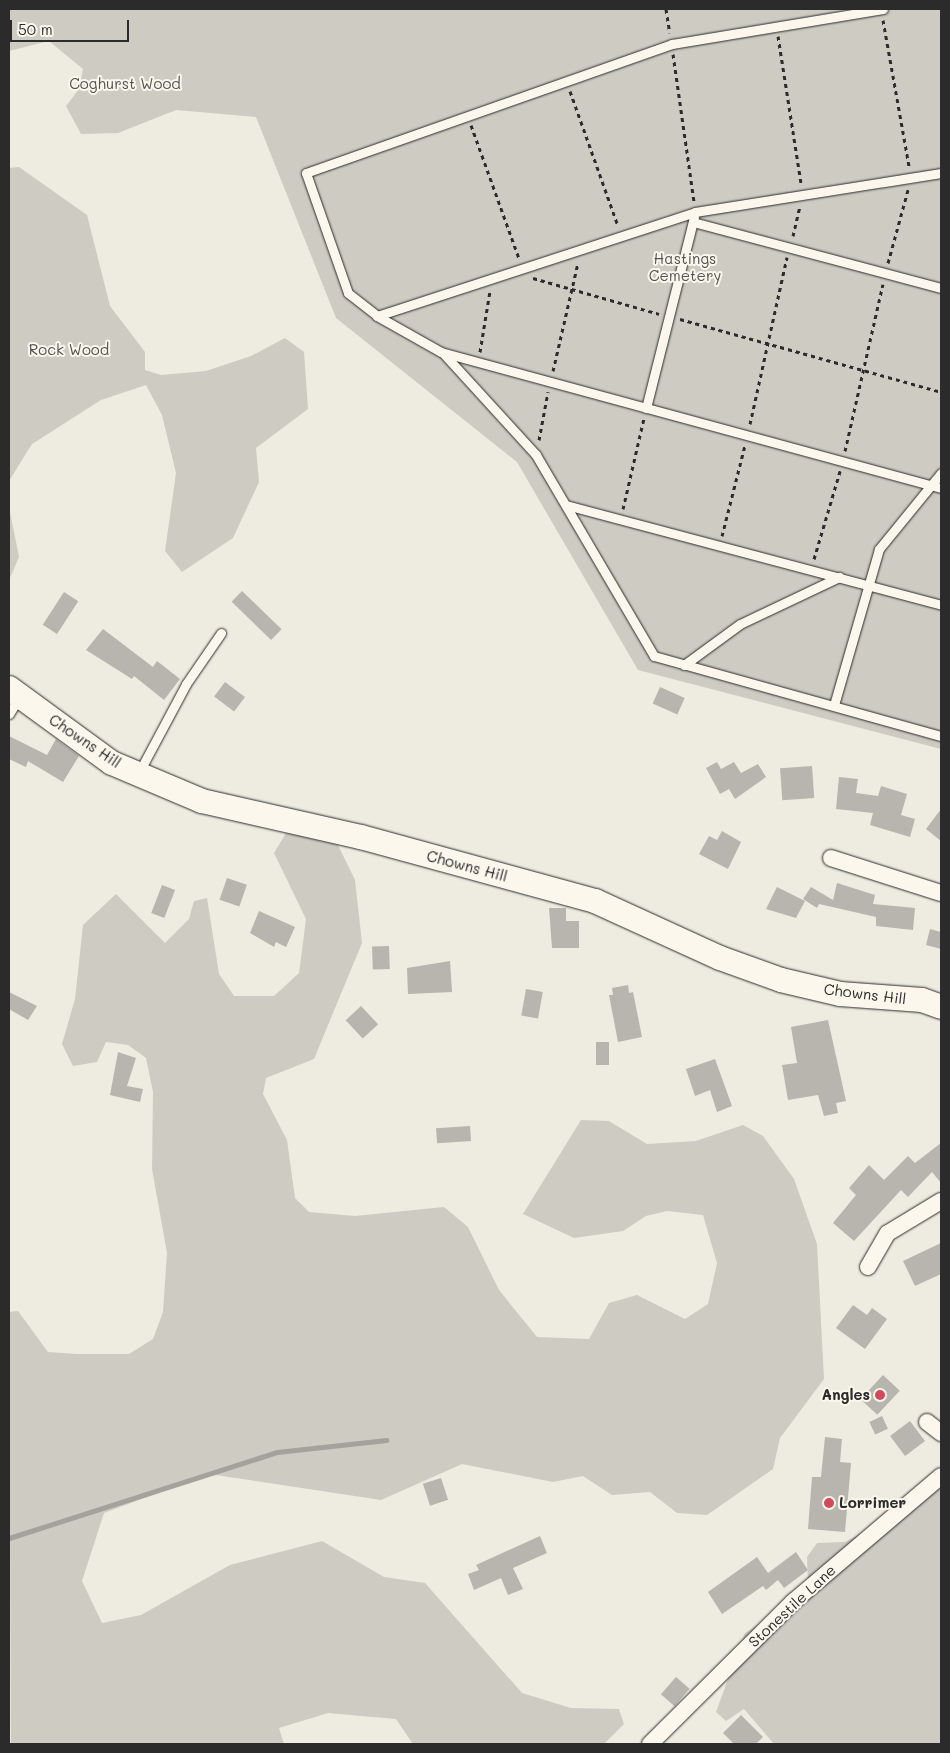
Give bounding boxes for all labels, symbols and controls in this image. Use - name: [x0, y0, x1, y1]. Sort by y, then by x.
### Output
- scale bar: [12, 10, 131, 42]
- text: 50 m: [18, 19, 53, 39]
- park label: Coghurst Wood: [69, 75, 181, 93]
- park label: Hastings Cemetery: [649, 249, 721, 284]
- park label: Rock Wood: [29, 341, 109, 359]
- street label: Chowns Hill: [46, 710, 124, 772]
- street label: Chowns Hill: [425, 847, 509, 885]
- street label: Chowns Hill: [823, 980, 907, 1008]
- place label: Angles: [821, 1386, 870, 1404]
- marker: Angles: [874, 1389, 886, 1401]
- place label: Lorrimer: [839, 1494, 906, 1512]
- marker: Lorrimer: [823, 1497, 835, 1509]
- street label: Stonestile Lane: [745, 1561, 839, 1651]

